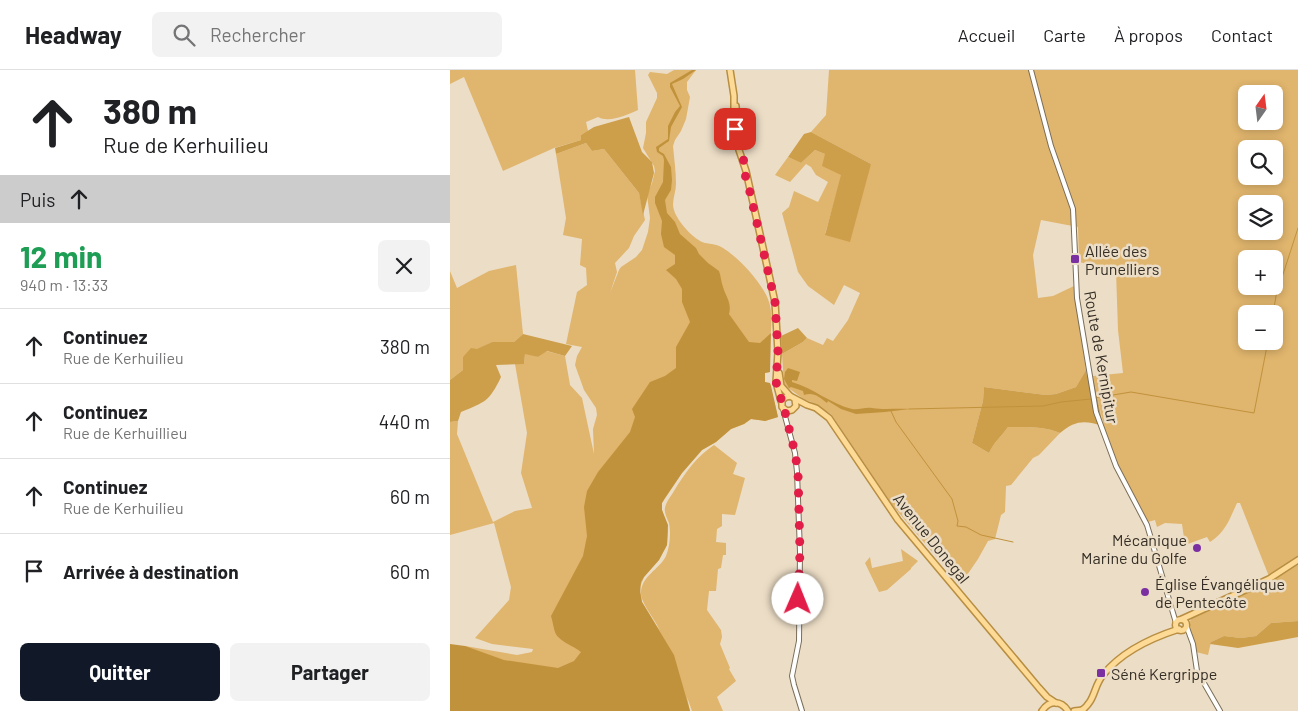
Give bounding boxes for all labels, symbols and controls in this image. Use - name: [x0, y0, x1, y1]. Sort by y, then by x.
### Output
- search box: [152, 12, 502, 57]
- text: Headway: [25, 20, 122, 49]
- icon: search: [170, 21, 198, 49]
- text: Rechercher: [210, 23, 306, 46]
- text: Accueil: [958, 24, 1015, 46]
- text: Carte: [1043, 24, 1086, 46]
- text: À propos: [1114, 24, 1183, 46]
- text: Contact: [1211, 24, 1273, 46]
- north arrow: [1238, 85, 1282, 130]
- map controls: [1238, 85, 1283, 350]
- text: 380 m: [103, 89, 197, 131]
- icon: ahead: [20, 90, 85, 155]
- pin: [714, 108, 756, 150]
- icon: arrive: [721, 115, 749, 143]
- text: Rue de Kerhuilieu: [103, 131, 269, 157]
- button: search: [1238, 140, 1283, 185]
- icon: ahead: [65, 185, 93, 213]
- text: Puis: [20, 188, 55, 211]
- button: layers: [1238, 195, 1283, 240]
- text: 12 min: [20, 238, 103, 274]
- button: close: [378, 240, 430, 292]
- place label: Allée des Prunelliers: [1085, 241, 1159, 278]
- button: +: [1238, 250, 1283, 295]
- marker: Allée des Prunelliers: [1069, 253, 1081, 265]
- text: 940 m · 13:33: [20, 275, 108, 294]
- street label: Route de Kernipitur: [1081, 289, 1123, 425]
- button: −: [1238, 305, 1283, 350]
- text: Continuez: [63, 325, 147, 348]
- icon: ahead: [20, 332, 48, 360]
- text: 380 m: [380, 335, 430, 358]
- text: Rue de Kerhuilieu: [63, 348, 184, 367]
- text: Continuez: [63, 400, 147, 423]
- icon: ahead: [20, 407, 48, 435]
- text: 440 m: [379, 410, 430, 433]
- text: Rue de Kerhuillieu: [63, 423, 187, 442]
- text: Continuez: [63, 475, 147, 498]
- icon: ahead: [20, 482, 48, 510]
- text: 60 m: [390, 485, 430, 508]
- street label: Avenue Donegal: [890, 489, 974, 587]
- text: Rue de Kerhuilieu: [63, 498, 184, 517]
- place label: Mécanique Marine du Golfe: [1081, 530, 1187, 567]
- marker: Mécanique Marine du Golfe: [1191, 542, 1203, 554]
- icon: arrive: [20, 557, 48, 585]
- text: Arrivée à destination: [63, 560, 239, 583]
- text: 60 m: [390, 560, 430, 583]
- position arrow: [771, 572, 823, 624]
- place label: Église Évangélique de Pentecôte: [1155, 574, 1285, 611]
- marker: Église Évangélique de Pentecôte: [1139, 586, 1151, 598]
- button: Quitter: [20, 643, 220, 701]
- button: Partager: [230, 643, 430, 701]
- place label: Séné Kergrippe: [1111, 664, 1217, 683]
- marker: Séné Kergrippe: [1095, 667, 1107, 679]

